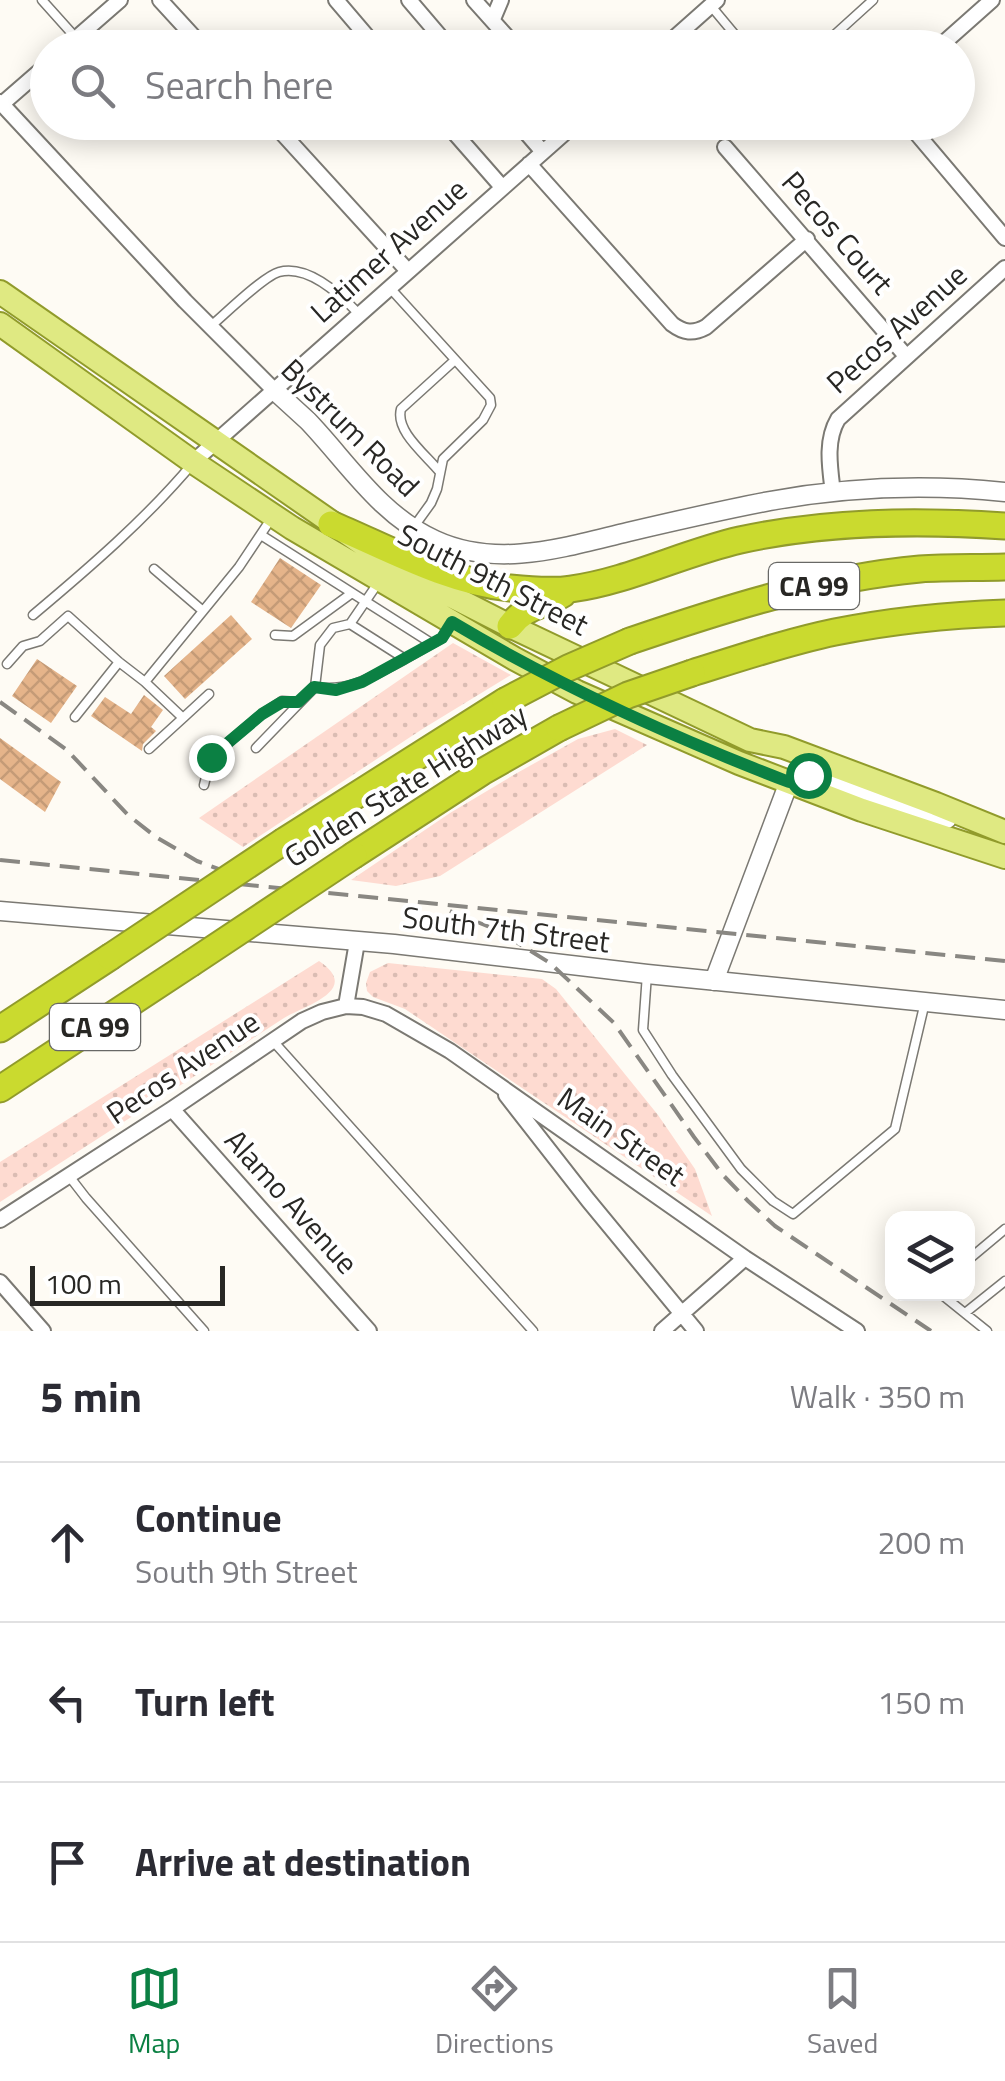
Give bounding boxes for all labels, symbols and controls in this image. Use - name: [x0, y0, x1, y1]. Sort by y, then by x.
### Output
- search box: [30, 30, 975, 140]
- text: Search here: [145, 56, 333, 114]
- icon: search: [65, 58, 120, 113]
- street label: Pecos Court: [771, 160, 905, 305]
- street label: Latimer Avenue: [300, 167, 477, 333]
- street label: Pecos Avenue: [816, 252, 977, 404]
- street label: Bystrum Road: [271, 347, 431, 507]
- street label: South 9th Street: [390, 511, 597, 647]
- road number: CA 99: [769, 563, 859, 609]
- street label: Golden State Highway: [275, 692, 536, 879]
- route end: [189, 735, 235, 781]
- route start: [786, 753, 832, 799]
- street label: South 7th Street: [400, 893, 613, 965]
- street label: Pecos Avenue: [97, 999, 268, 1135]
- road number: CA 99: [50, 1004, 140, 1050]
- street label: Main Street: [548, 1075, 695, 1197]
- street label: Alamo Avenue: [214, 1119, 369, 1284]
- map controls: [885, 1211, 975, 1301]
- button: layers: [885, 1211, 975, 1301]
- scale bar: [30, 1261, 225, 1306]
- text: 100 m: [45, 1262, 122, 1305]
- text: 5 min: [40, 1364, 142, 1428]
- text: Walk · 350 m: [790, 1372, 965, 1420]
- text: Continue: [135, 1489, 282, 1547]
- icon: ahead: [40, 1515, 95, 1570]
- text: 200 m: [877, 1518, 965, 1566]
- text: South 9th Street: [135, 1547, 358, 1595]
- text: Turn left: [135, 1673, 275, 1731]
- icon: left: [40, 1675, 95, 1730]
- text: 150 m: [877, 1678, 965, 1726]
- text: Arrive at destination: [135, 1833, 471, 1891]
- icon: arrive: [40, 1835, 95, 1890]
- tab: Map: [127, 1961, 182, 2064]
- tab: Directions: [435, 1961, 554, 2064]
- tab: Saved: [807, 1961, 878, 2064]

